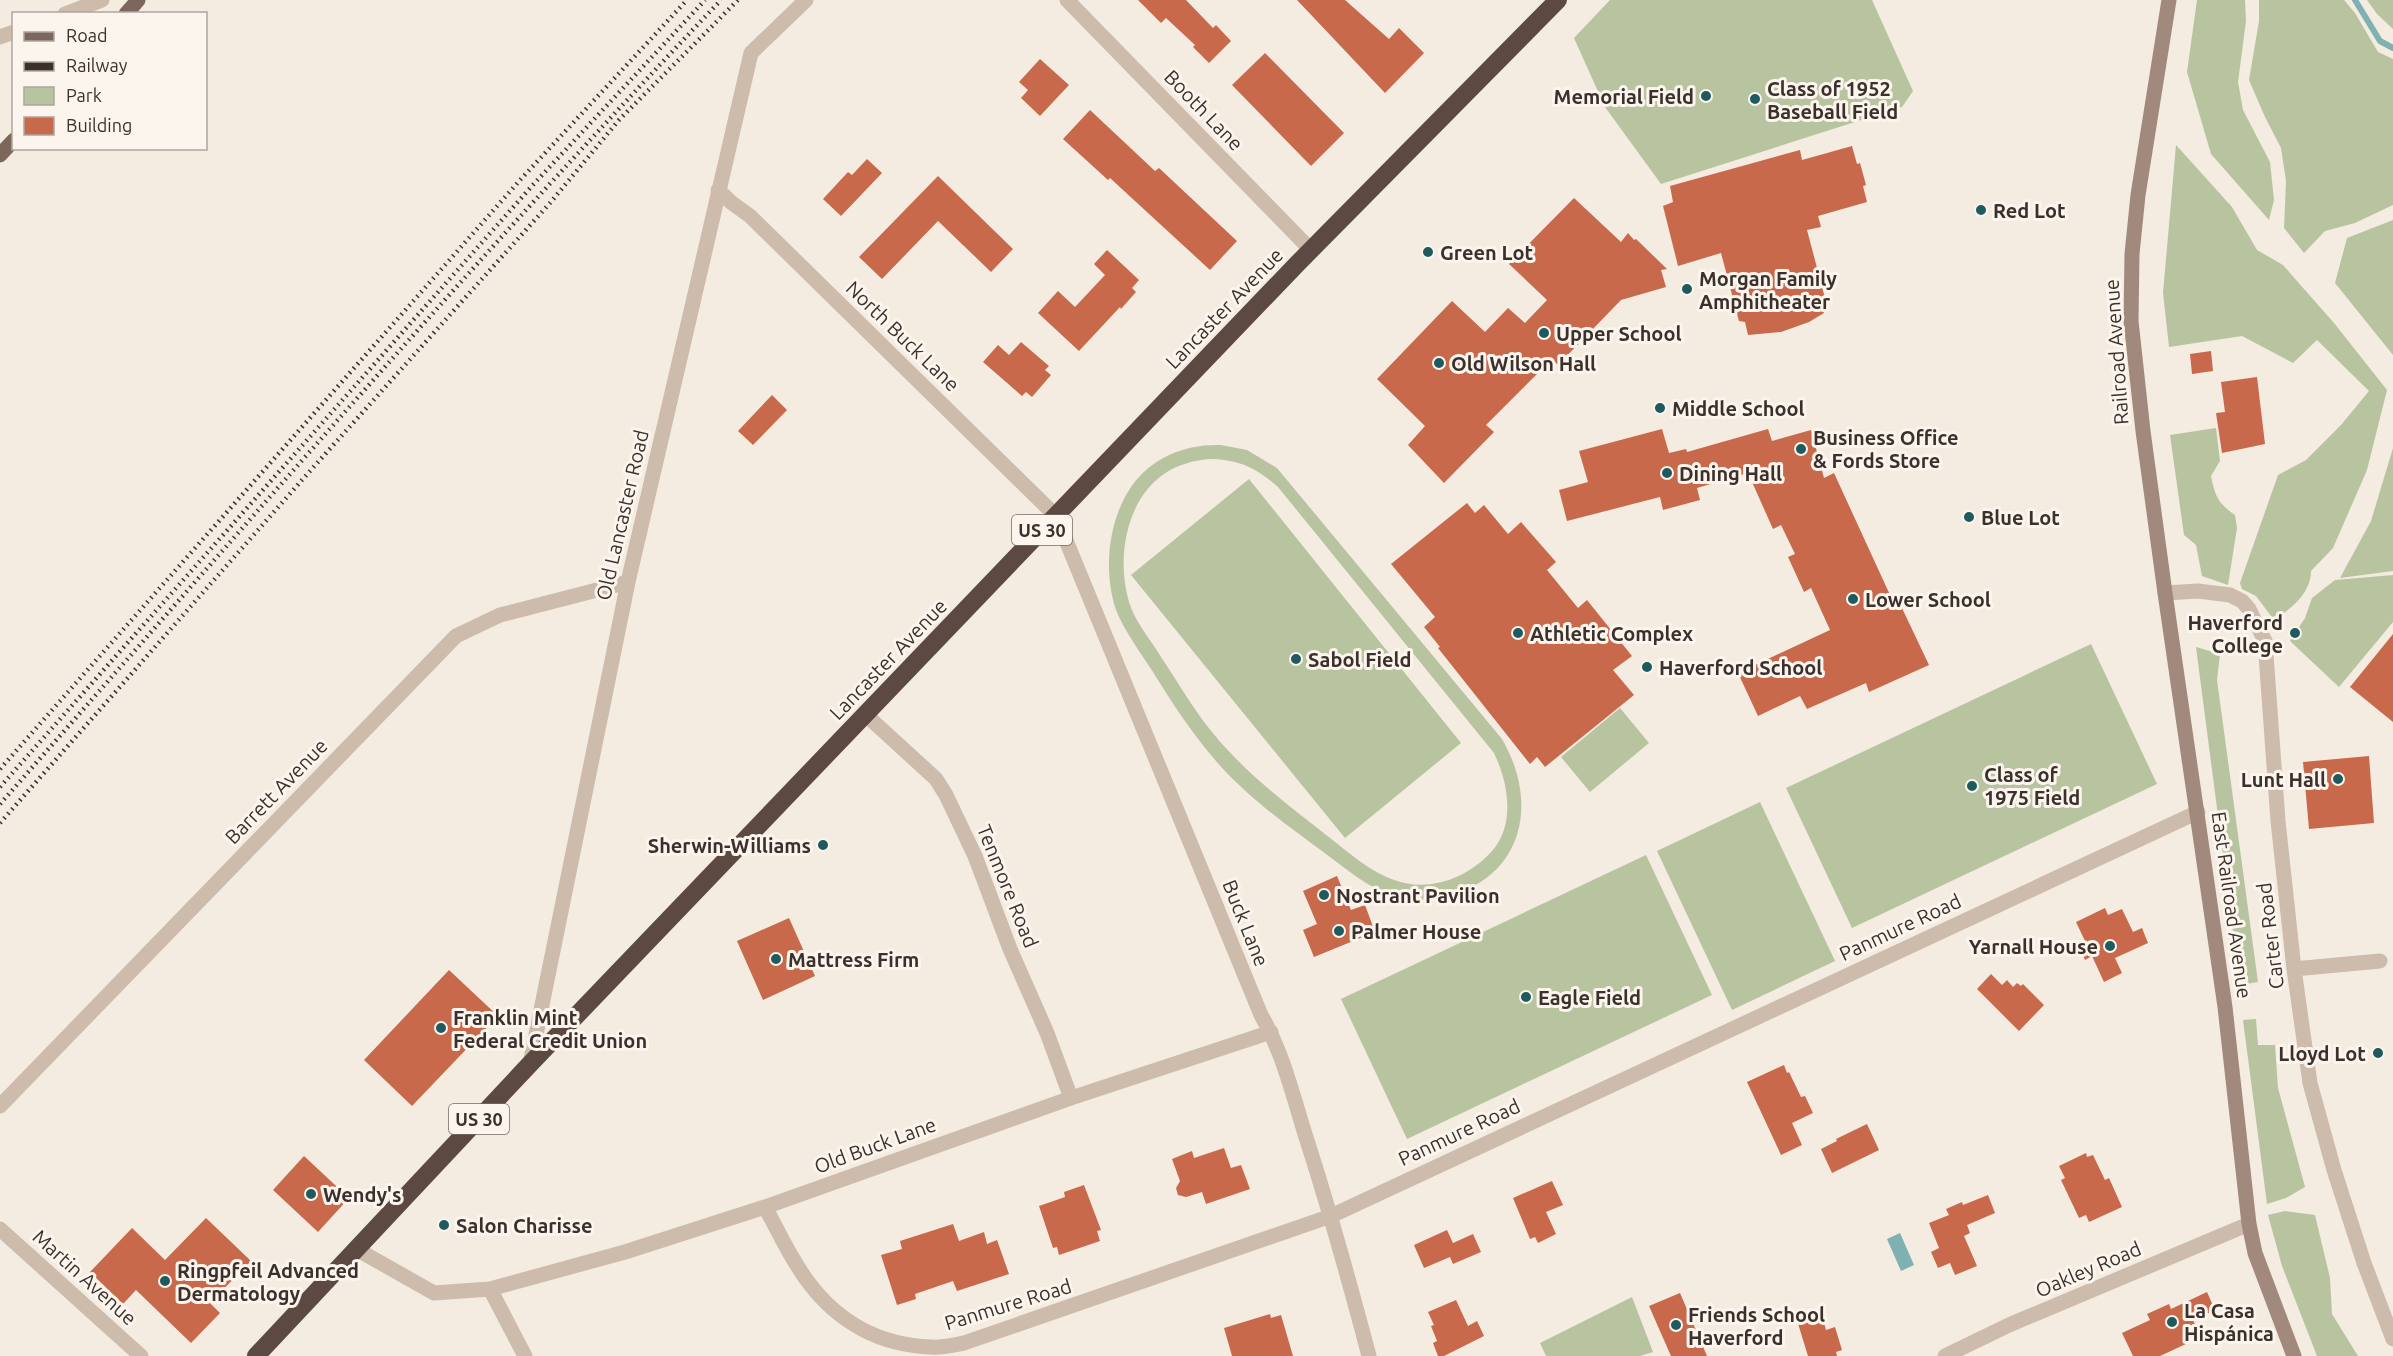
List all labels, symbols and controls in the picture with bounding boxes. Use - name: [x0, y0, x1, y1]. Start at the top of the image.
- legend: [12, 12, 207, 150]
- text: Road: [66, 25, 108, 45]
- text: Railway: [66, 55, 128, 75]
- street label: Booth Lane: [1160, 65, 1248, 155]
- place label: Class of 1952 Baseball Field: [1767, 77, 1898, 123]
- text: Park: [66, 85, 102, 105]
- place label: Memorial Field: [1554, 85, 1694, 108]
- marker: Memorial Field: [1699, 89, 1713, 103]
- marker: Class of 1952 Baseball Field: [1748, 92, 1762, 106]
- text: Building: [66, 115, 132, 135]
- place label: Red Lot: [1993, 199, 2066, 222]
- marker: Red Lot: [1974, 203, 1988, 217]
- place label: Green Lot: [1440, 241, 1533, 264]
- street label: Lancaster Avenue: [1161, 243, 1287, 373]
- marker: Green Lot: [1421, 245, 1435, 259]
- place label: Morgan Family Amphitheater: [1699, 267, 1837, 313]
- street label: North Buck Lane: [842, 276, 964, 396]
- street label: Railroad Avenue: [2099, 278, 2133, 426]
- marker: Morgan Family Amphitheater: [1680, 282, 1694, 296]
- place label: Upper School: [1556, 322, 1681, 345]
- marker: Upper School: [1537, 326, 1551, 340]
- place label: Old Wilson Hall: [1451, 352, 1596, 375]
- marker: Old Wilson Hall: [1432, 356, 1446, 370]
- place label: Middle School: [1672, 397, 1805, 420]
- marker: Middle School: [1653, 401, 1667, 415]
- place label: Business Office & Fords Store: [1813, 426, 1958, 472]
- street label: Old Lancaster Road: [591, 428, 653, 602]
- marker: Business Office & Fords Store: [1794, 442, 1808, 456]
- place label: Dining Hall: [1679, 462, 1782, 485]
- marker: Dining Hall: [1660, 466, 1674, 480]
- place label: Blue Lot: [1981, 506, 2060, 529]
- marker: Blue Lot: [1962, 510, 1976, 524]
- road number: US 30: [1012, 515, 1072, 545]
- place label: Lower School: [1865, 588, 1991, 611]
- marker: Lower School: [1846, 592, 1860, 606]
- street label: Lancaster Avenue: [825, 594, 951, 724]
- place label: Haverford College: [2187, 611, 2283, 657]
- place label: Athletic Complex: [1530, 622, 1693, 645]
- marker: Athletic Complex: [1511, 626, 1525, 640]
- marker: Haverford College: [2288, 626, 2302, 640]
- place label: Sabol Field: [1308, 648, 1412, 671]
- marker: Sabol Field: [1289, 652, 1303, 666]
- place label: Haverford School: [1659, 656, 1822, 679]
- marker: Haverford School: [1640, 660, 1654, 674]
- street label: Barrett Avenue: [220, 734, 332, 848]
- place label: Class of 1975 Field: [1984, 763, 2080, 809]
- place label: Lunt Hall: [2241, 768, 2326, 791]
- marker: Lunt Hall: [2331, 772, 2345, 786]
- marker: Class of 1975 Field: [1965, 779, 1979, 793]
- street label: East Railroad Avenue: [2207, 810, 2257, 1000]
- street label: Tenmore Road: [973, 821, 1043, 951]
- place label: Sherwin-Williams: [648, 834, 811, 857]
- marker: Sherwin-Williams: [816, 838, 830, 852]
- street label: Buck Lane: [1218, 876, 1274, 970]
- street label: Carter Road: [2252, 881, 2288, 991]
- place label: Nostrant Pavilion: [1336, 884, 1500, 907]
- marker: Nostrant Pavilion: [1317, 888, 1331, 902]
- street label: Panmure Road: [1836, 889, 1964, 965]
- place label: Palmer House: [1351, 920, 1481, 943]
- marker: Palmer House: [1332, 924, 1346, 938]
- place label: Yarnall House: [1969, 935, 2098, 958]
- marker: Yarnall House: [2103, 939, 2117, 953]
- place label: Mattress Firm: [788, 948, 919, 971]
- marker: Mattress Firm: [769, 952, 783, 966]
- place label: Eagle Field: [1538, 986, 1641, 1009]
- marker: Eagle Field: [1519, 990, 1533, 1004]
- place label: Franklin Mint Federal Credit Union: [453, 1006, 647, 1052]
- marker: Franklin Mint Federal Credit Union: [434, 1021, 448, 1035]
- place label: Lloyd Lot: [2278, 1042, 2366, 1065]
- marker: Lloyd Lot: [2371, 1046, 2385, 1060]
- street label: Panmure Road: [1395, 1094, 1523, 1170]
- road number: US 30: [449, 1104, 509, 1134]
- street label: Old Buck Lane: [811, 1112, 939, 1178]
- place label: Wendy's: [323, 1183, 401, 1206]
- marker: Wendy's: [304, 1187, 318, 1201]
- place label: Salon Charisse: [456, 1214, 592, 1237]
- marker: Salon Charisse: [437, 1218, 451, 1232]
- street label: Martin Avenue: [29, 1225, 141, 1329]
- street label: Oakley Road: [2032, 1236, 2144, 1302]
- place label: Ringpfeil Advanced Dermatology: [177, 1259, 359, 1305]
- marker: Ringpfeil Advanced Dermatology: [158, 1274, 172, 1288]
- street label: Panmure Road: [942, 1274, 1074, 1334]
- place label: La Casa Hispánica: [2184, 1299, 2274, 1345]
- place label: Friends School Haverford: [1688, 1303, 1825, 1349]
- marker: La Casa Hispánica: [2165, 1315, 2179, 1329]
- marker: Friends School Haverford: [1669, 1318, 1683, 1332]

